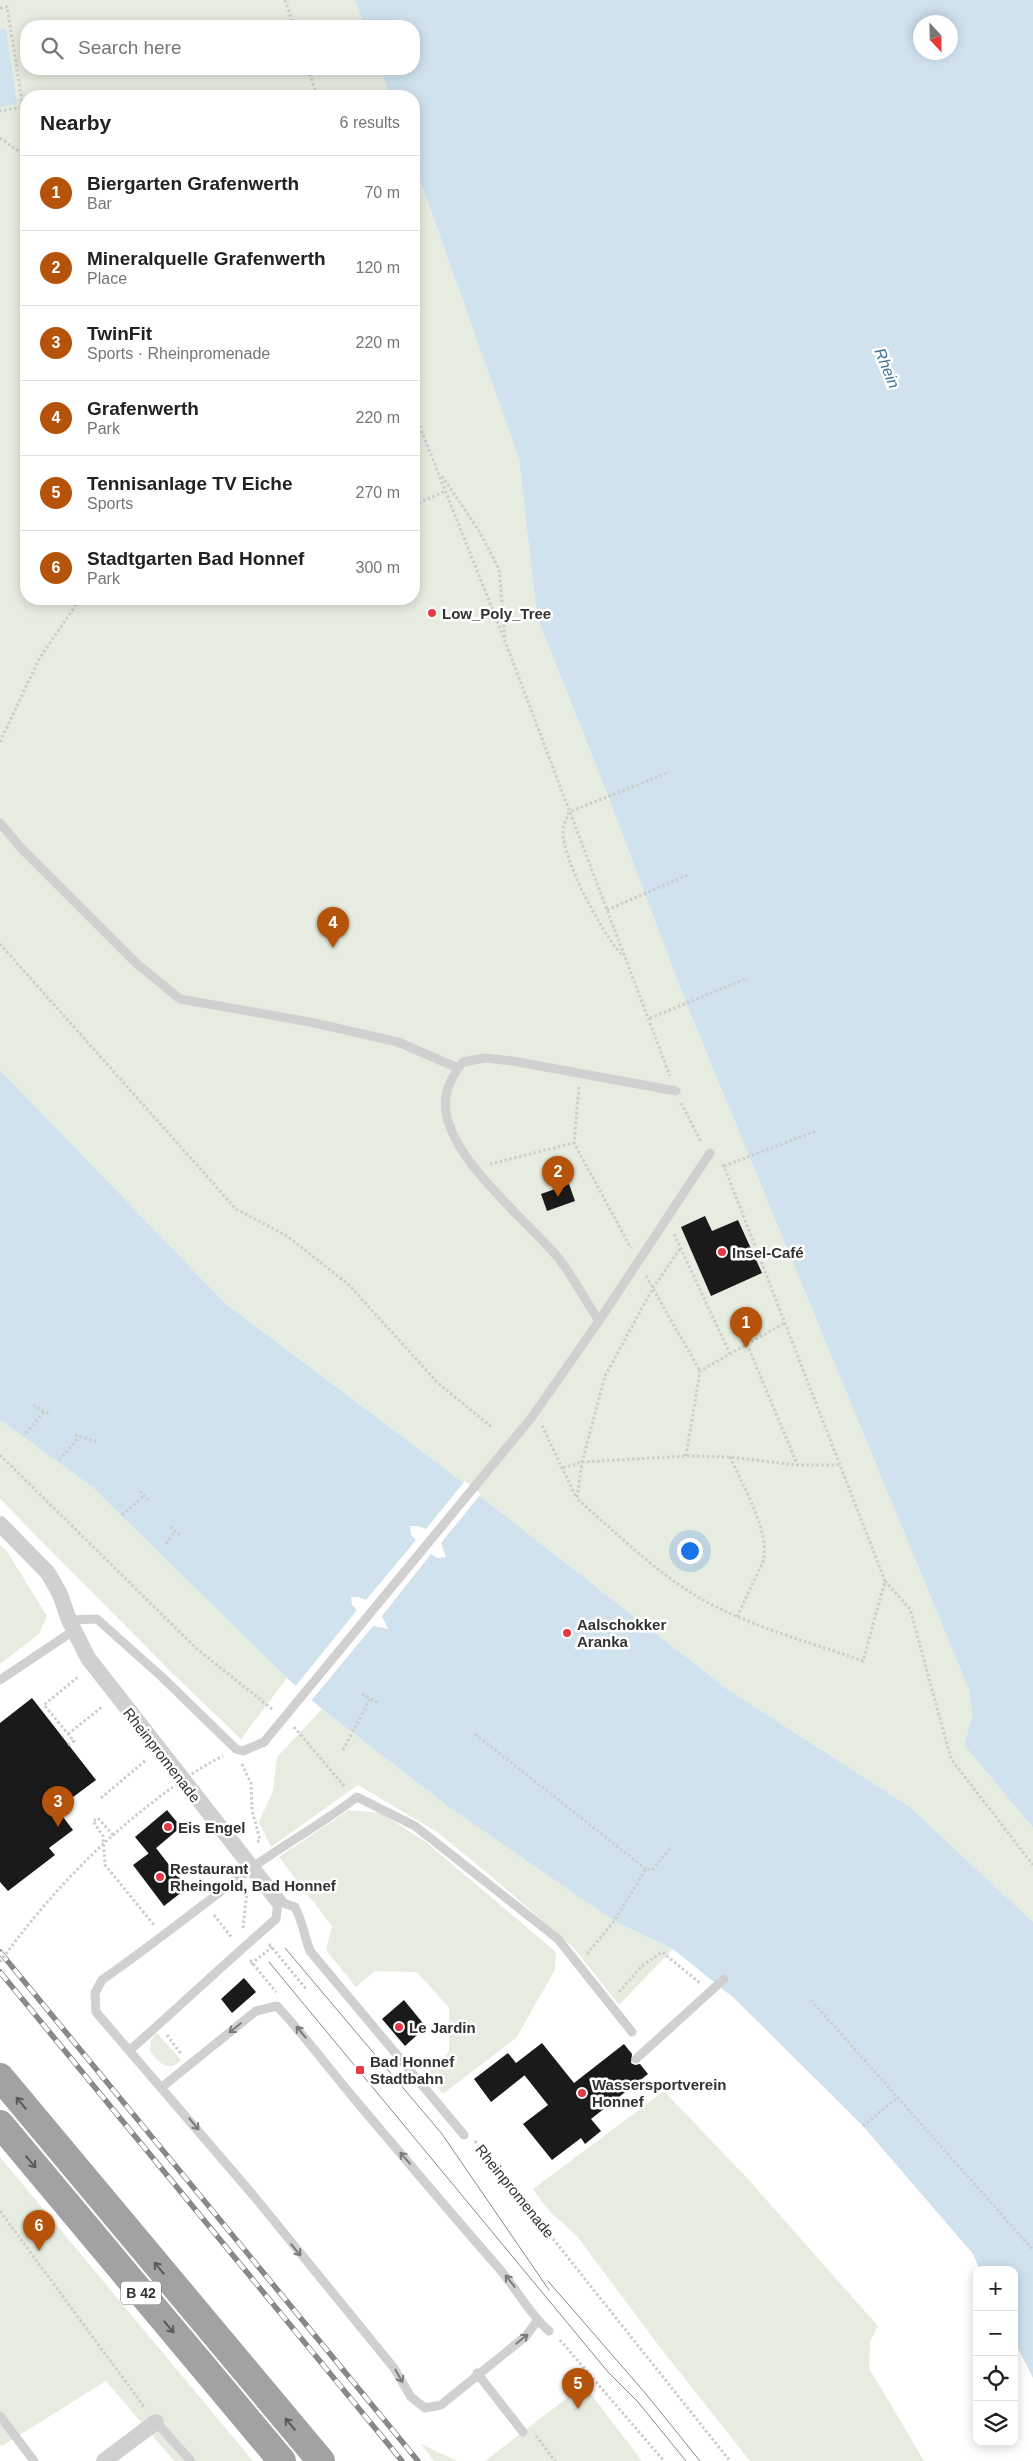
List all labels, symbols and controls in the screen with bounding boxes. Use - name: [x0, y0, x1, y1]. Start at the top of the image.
- north arrow: [913, 15, 958, 60]
- search box: [20, 20, 420, 75]
- icon: search: [38, 34, 66, 62]
- text: Search here: [78, 37, 182, 58]
- text: Nearby: [40, 111, 111, 134]
- text: 6 results: [340, 114, 400, 131]
- text: Biergarten Grafenwerth: [87, 173, 299, 194]
- text: 1: [52, 184, 60, 201]
- text: 70 m: [364, 184, 400, 201]
- text: Bar: [87, 195, 112, 212]
- text: Mineralquelle Grafenwerth: [87, 248, 326, 269]
- text: 2: [52, 259, 60, 276]
- text: 120 m: [356, 259, 400, 276]
- text: Place: [87, 270, 127, 287]
- text: TwinFit: [87, 323, 152, 344]
- text: 3: [52, 334, 60, 351]
- text: 220 m: [356, 334, 400, 351]
- text: Sports · Rheinpromenade: [87, 345, 270, 362]
- water label: Rhein: [871, 345, 903, 391]
- text: Grafenwerth: [87, 398, 199, 419]
- text: 4: [52, 409, 60, 426]
- text: 220 m: [356, 409, 400, 426]
- text: Park: [87, 420, 120, 437]
- text: Tennisanlage TV Eiche: [87, 473, 293, 494]
- text: 5: [52, 484, 60, 501]
- text: 270 m: [356, 484, 400, 501]
- text: Sports: [87, 495, 133, 512]
- text: Stadtgarten Bad Honnef: [87, 548, 304, 569]
- text: 6: [52, 559, 60, 576]
- text: 300 m: [356, 559, 400, 576]
- text: Park: [87, 570, 120, 587]
- place label: Low_Poly_Tree: [442, 605, 551, 622]
- marker: Low_Poly_Tree: [426, 607, 438, 619]
- pin: 4: [317, 907, 349, 948]
- pin: 2: [542, 1156, 574, 1197]
- place label: Insel-Café: [732, 1244, 804, 1261]
- marker: Insel-Café: [716, 1246, 728, 1258]
- pin: 1: [730, 1307, 762, 1348]
- your location: [677, 1538, 703, 1564]
- place label: Aalschokker Aranka: [577, 1616, 666, 1650]
- marker: Aalschokker Aranka: [561, 1627, 573, 1639]
- street label: Rheinpromenade: [120, 1704, 204, 1806]
- pin: 3: [42, 1786, 74, 1827]
- place label: Eis Engel: [178, 1819, 246, 1836]
- marker: Eis Engel: [162, 1821, 174, 1833]
- place label: Restaurant Rheingold, Bad Honnef: [170, 1860, 337, 1894]
- marker: Restaurant Rheingold, Bad Honnef: [154, 1871, 166, 1883]
- place label: Le Jardin: [409, 2019, 476, 2036]
- marker: Le Jardin: [393, 2021, 405, 2033]
- one-way arrow: [229, 2022, 242, 2033]
- one-way arrow: [296, 2026, 307, 2039]
- place label: Bad Honnef Stadtbahn: [370, 2053, 455, 2087]
- marker: Bad Honnef Stadtbahn: [354, 2064, 366, 2076]
- place label: Wassersportverein Honnef: [592, 2076, 727, 2110]
- marker: Wassersportverein Honnef: [576, 2087, 588, 2099]
- one-way arrow: [16, 2097, 27, 2110]
- one-way arrow: [188, 2118, 199, 2131]
- street label: Rheinpromenade: [472, 2141, 558, 2241]
- one-way arrow: [399, 2151, 410, 2164]
- one-way arrow: [26, 2155, 37, 2168]
- pin: 6: [23, 2210, 55, 2251]
- one-way arrow: [291, 2243, 302, 2256]
- one-way arrow: [154, 2262, 165, 2275]
- map controls: [973, 2266, 1018, 2446]
- button: +: [973, 2266, 1018, 2311]
- one-way arrow: [505, 2274, 515, 2288]
- road number: B 42: [121, 2282, 161, 2304]
- button: −: [973, 2311, 1018, 2356]
- one-way arrow: [164, 2320, 175, 2333]
- one-way arrow: [515, 2333, 528, 2344]
- button: locate: [973, 2356, 1018, 2401]
- one-way arrow: [394, 2368, 404, 2383]
- pin: 5: [562, 2368, 594, 2409]
- button: layers: [973, 2401, 1018, 2446]
- one-way arrow: [284, 2417, 295, 2430]

